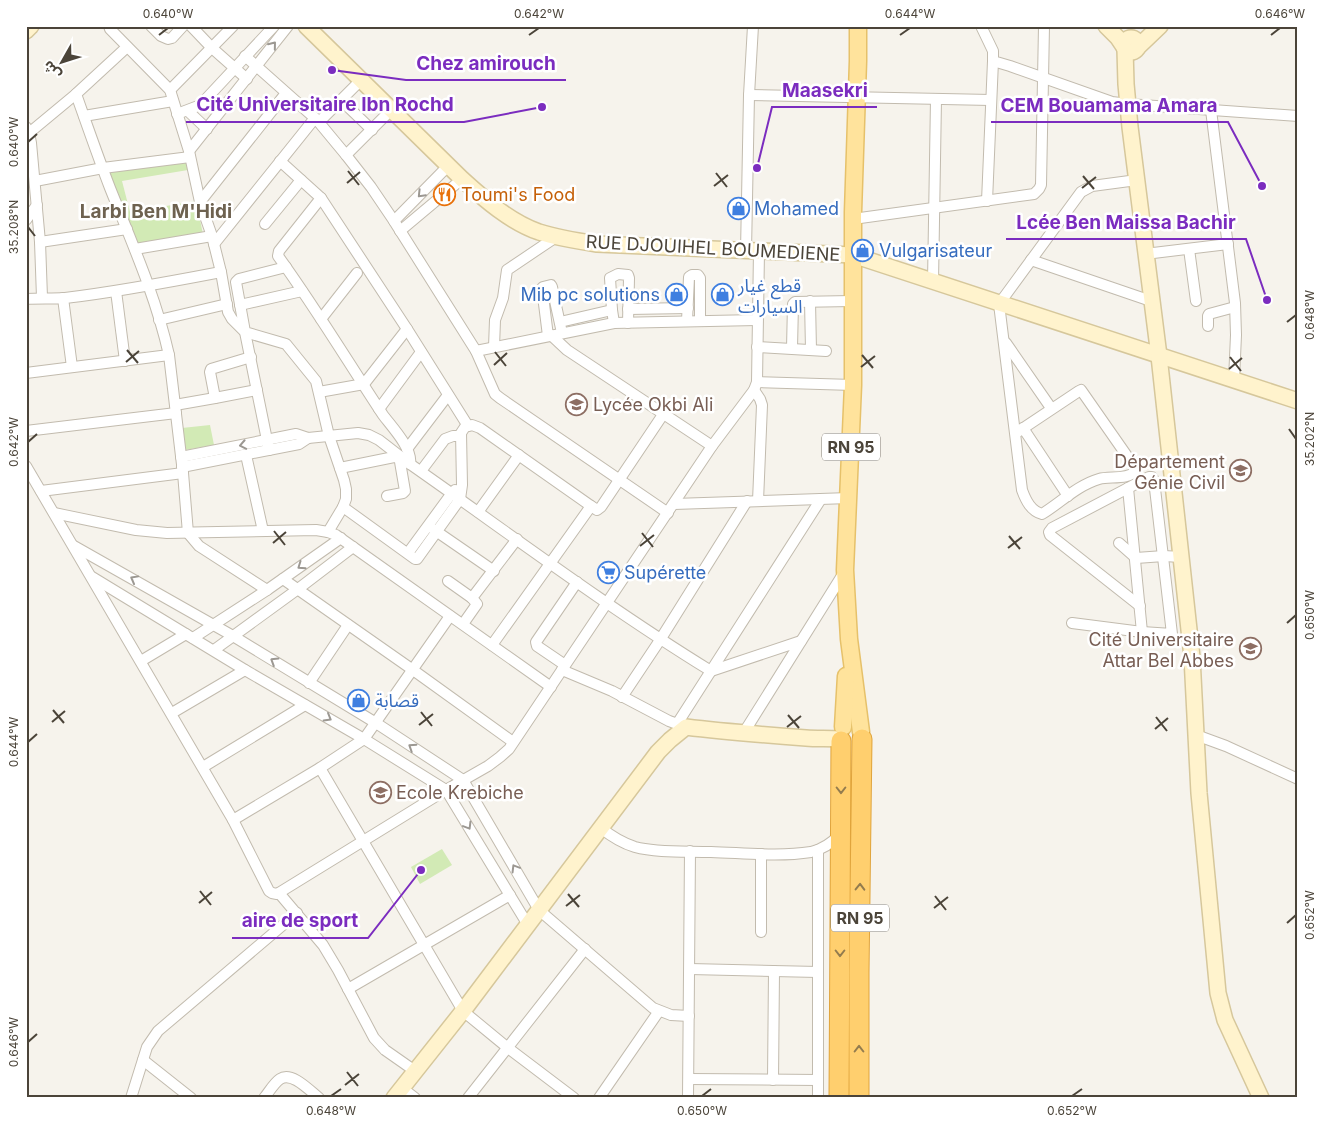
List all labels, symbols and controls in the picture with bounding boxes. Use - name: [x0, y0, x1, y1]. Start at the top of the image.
- text: 0.640°W: [143, 6, 193, 21]
- text: 0.642°W: [514, 6, 564, 21]
- text: 0.644°W: [885, 6, 935, 21]
- text: 0.646°W: [1255, 6, 1305, 21]
- north arrow: [38, 38, 88, 88]
- one-way arrow: [268, 41, 277, 50]
- callout: Chez amirouch: [406, 46, 566, 80]
- text: Chez amirouch: [416, 52, 556, 75]
- text: ش: [39, 58, 64, 83]
- callout: Maasekri: [772, 73, 877, 107]
- text: Maasekri: [782, 79, 868, 102]
- callout: Cité Universitaire Ibn Rochd: [186, 88, 464, 122]
- callout: CEM Bouamama Amara: [991, 88, 1228, 122]
- text: Cité Universitaire Ibn Rochd: [196, 93, 454, 116]
- text: CEM Bouamama Amara: [1000, 94, 1218, 117]
- text: 0.640°W: [6, 117, 21, 167]
- restaurant icon: Toumi's Food: [433, 182, 457, 206]
- place label: Toumi's Food: [461, 184, 575, 205]
- one-way arrow: [418, 188, 427, 197]
- shop icon: Mohamed: [726, 196, 750, 220]
- place label: Mohamed: [754, 198, 839, 219]
- text: 35.208°N: [6, 200, 21, 254]
- district label: Larbi Ben M'Hidi: [80, 200, 232, 223]
- callout: Lcée Ben Maissa Bachir: [1006, 205, 1246, 239]
- text: Lcée Ben Maissa Bachir: [1016, 211, 1236, 234]
- street label: RUE DJOUIHEL BOUMEDIENE: [585, 231, 841, 265]
- shop icon: Vulgarisateur: [851, 238, 875, 262]
- place label: Vulgarisateur: [879, 240, 992, 261]
- place label: قطع غيار السيارات: [737, 275, 803, 318]
- shop icon: Mib pc solutions: [664, 282, 688, 306]
- shop icon: قطع غيار السيارات: [710, 283, 734, 307]
- place label: Mib pc solutions: [520, 284, 660, 305]
- text: 0.648°W: [1302, 290, 1317, 340]
- school or university icon: Lycée Okbi Ali: [565, 392, 589, 416]
- place label: Lycée Okbi Ali: [593, 394, 713, 415]
- text: 35.202°N: [1302, 412, 1317, 466]
- text: 0.642°W: [6, 417, 21, 467]
- road number: RN 95: [822, 434, 880, 461]
- one-way arrow: [239, 439, 248, 450]
- place label: Département Génie Civil: [1114, 451, 1225, 493]
- school or university icon: Département Génie Civil: [1229, 459, 1253, 483]
- one-way arrow: [297, 560, 307, 569]
- supermarket icon: Supérette: [596, 560, 620, 584]
- place label: Supérette: [624, 562, 706, 583]
- one-way arrow: [130, 576, 139, 586]
- text: 0.650°W: [1302, 590, 1317, 640]
- place label: Cité Universitaire Attar Bel Abbes: [1089, 629, 1234, 671]
- school or university icon: Cité Universitaire Attar Bel Abbes: [1238, 637, 1262, 661]
- one-way arrow: [271, 658, 280, 668]
- shop icon: قصابة: [347, 688, 371, 712]
- place label: قصابة: [375, 690, 419, 711]
- one-way arrow: [323, 712, 332, 722]
- text: 0.644°W: [6, 717, 21, 767]
- one-way arrow: [408, 744, 418, 753]
- school or university icon: Ecole Krebiche: [368, 780, 392, 804]
- place label: Ecole Krebiche: [396, 782, 524, 803]
- one-way arrow: [836, 786, 846, 794]
- one-way arrow: [462, 820, 472, 829]
- one-way arrow: [511, 864, 521, 873]
- one-way arrow: [855, 882, 865, 890]
- text: 0.652°W: [1302, 890, 1317, 940]
- callout: aire de sport: [232, 904, 368, 938]
- road number: RN 95: [831, 904, 889, 931]
- text: aire de sport: [242, 909, 358, 932]
- one-way arrow: [835, 949, 845, 957]
- text: 0.646°W: [6, 1017, 21, 1067]
- one-way arrow: [854, 1045, 864, 1052]
- text: 0.648°W: [306, 1103, 356, 1118]
- text: 0.650°W: [677, 1103, 727, 1118]
- text: 0.652°W: [1047, 1103, 1097, 1118]

